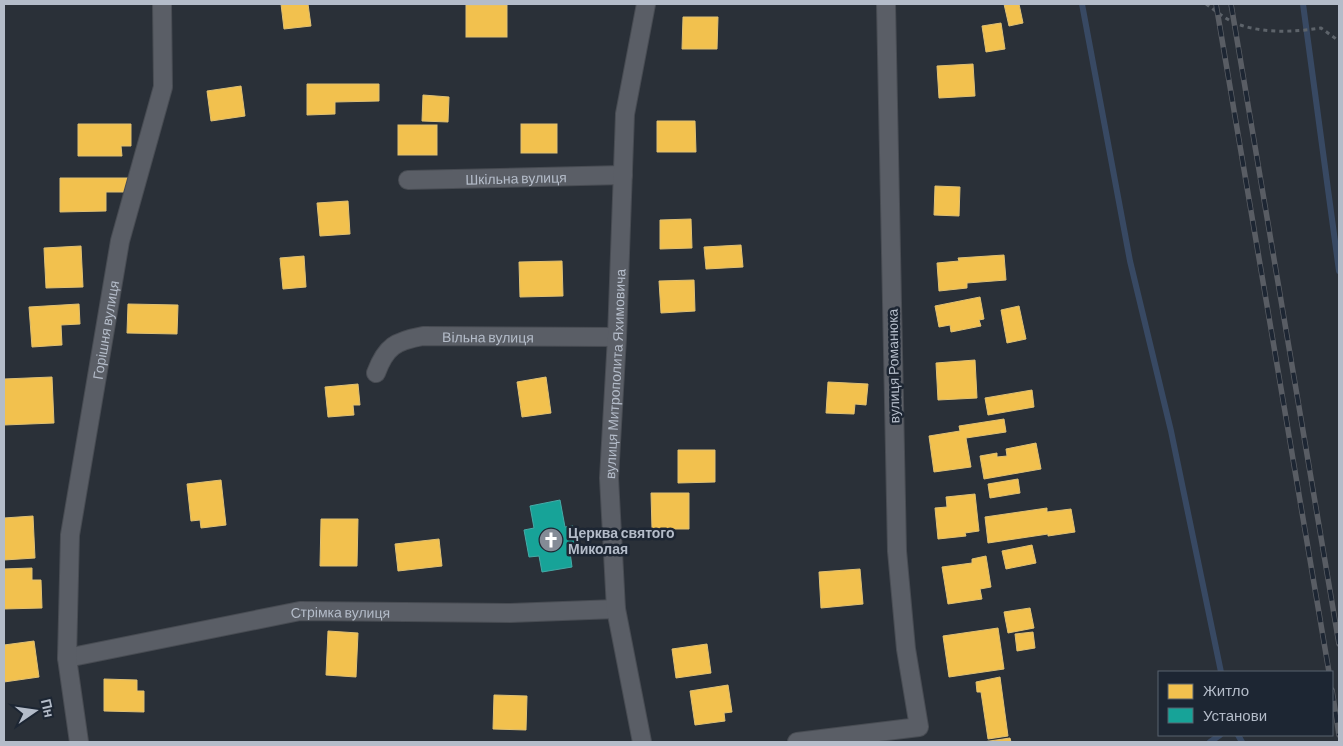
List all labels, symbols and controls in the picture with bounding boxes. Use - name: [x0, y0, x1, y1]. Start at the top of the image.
- street label: Шкільна вулиця: [465, 168, 567, 187]
- street label: вулиця Митрополита Яхимовича: [600, 268, 628, 479]
- street label: Горішня вулиця: [88, 279, 122, 381]
- street label: вулиця Романюка: [883, 308, 902, 423]
- street label: Вільна вулиця: [442, 328, 534, 345]
- place label: Церква святого Миколая: [568, 524, 675, 557]
- church icon: Церква святого Миколая: [538, 527, 564, 553]
- street label: Стрімка вулиця: [289, 603, 390, 621]
- legend: [1158, 671, 1333, 736]
- text: Житло: [1203, 681, 1249, 699]
- north arrow: [10, 686, 60, 736]
- text: Пн: [38, 697, 59, 719]
- text: Установи: [1203, 706, 1267, 724]

